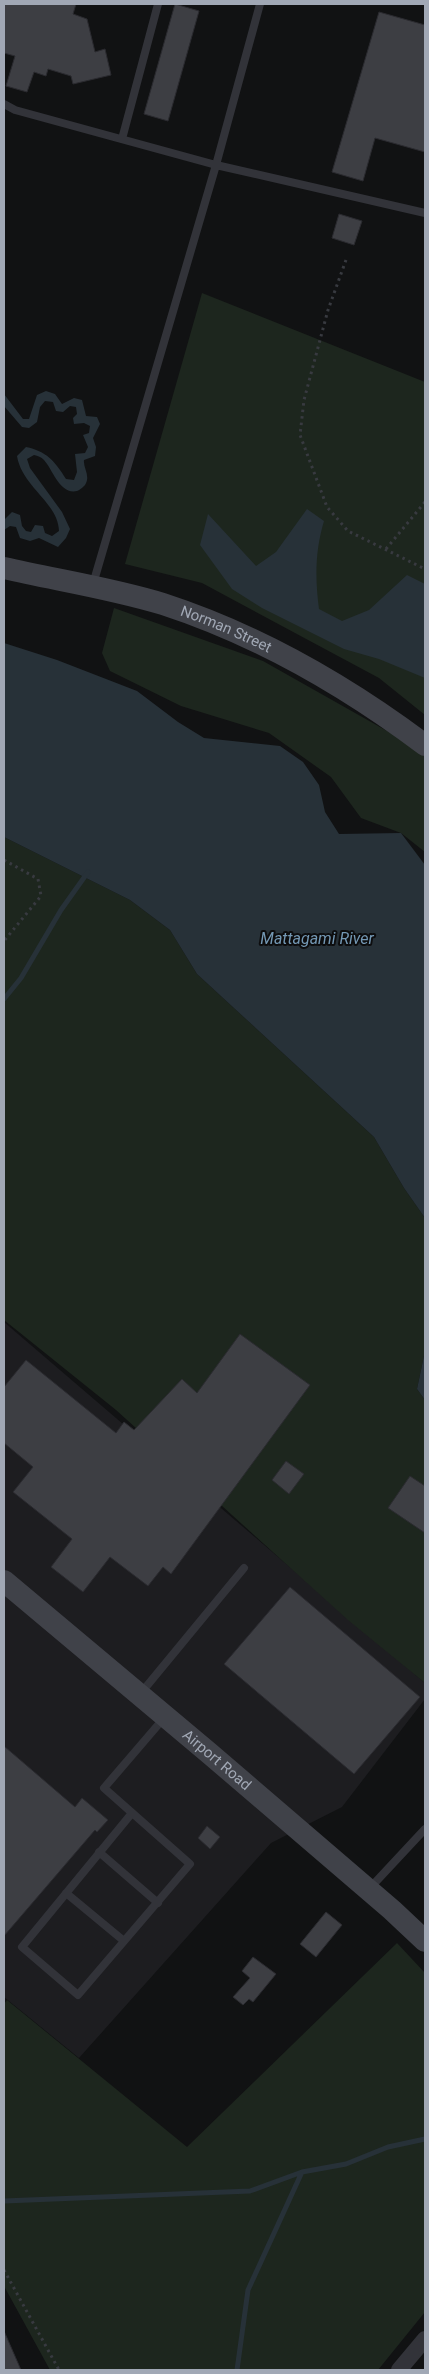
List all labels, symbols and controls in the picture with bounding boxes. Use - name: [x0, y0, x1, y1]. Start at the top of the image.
- street label: Norman Street: [178, 602, 275, 657]
- water label: Mattagami River: [260, 929, 374, 948]
- street label: Airport Road: [179, 1726, 255, 1794]

